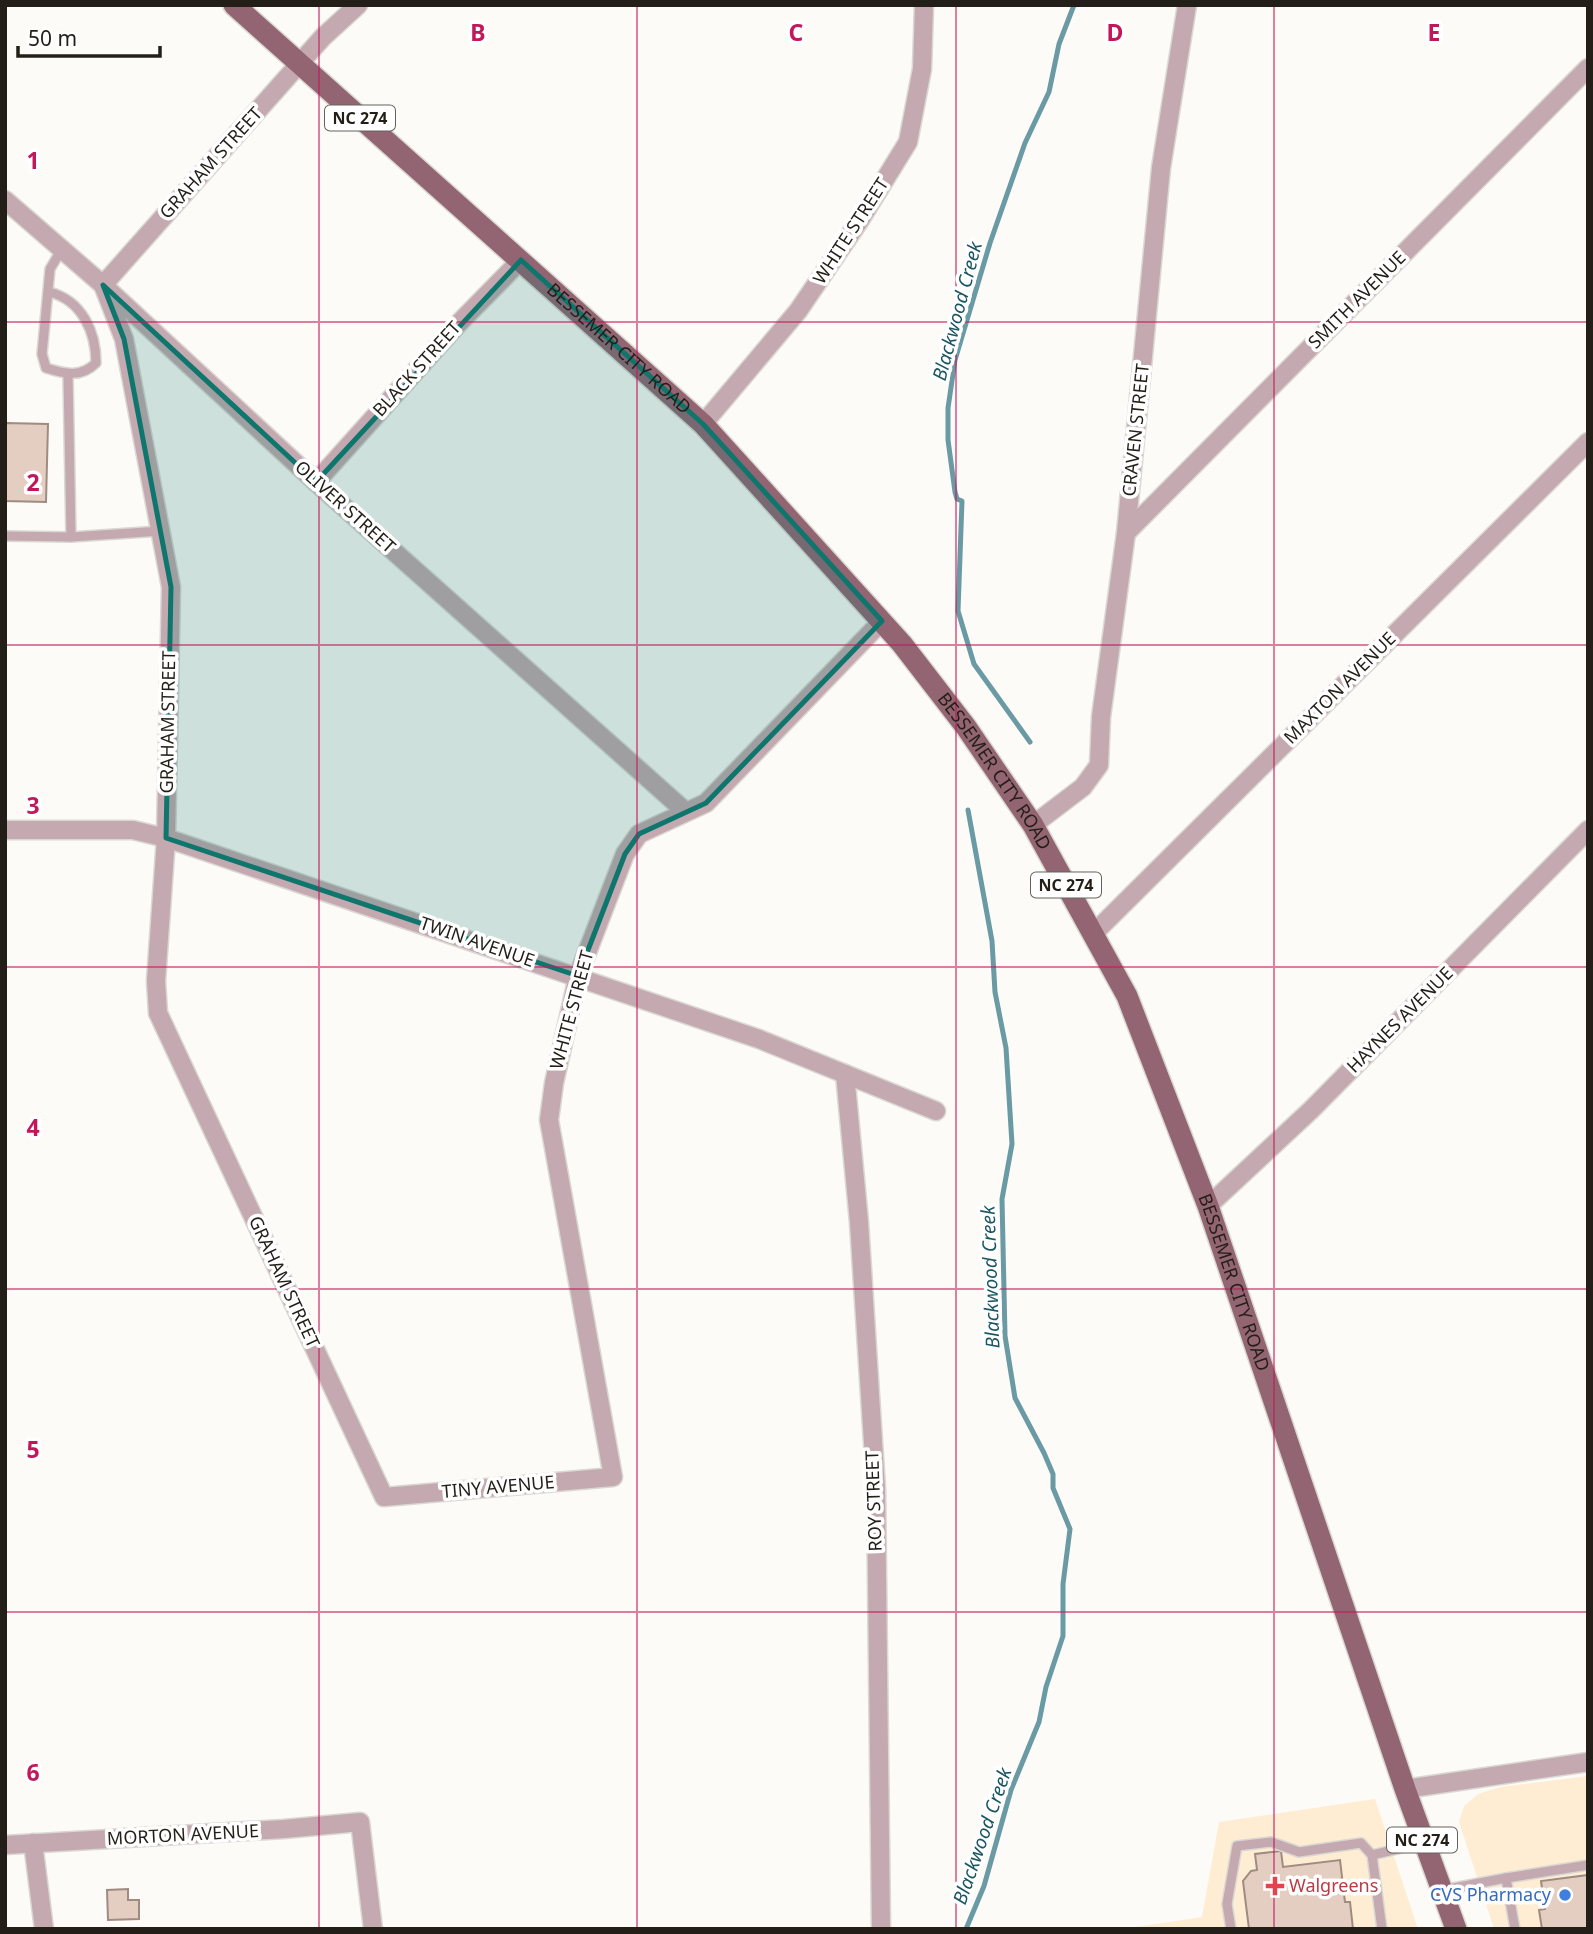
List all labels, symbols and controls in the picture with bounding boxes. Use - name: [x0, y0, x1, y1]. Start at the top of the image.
- scale bar: [18, 14, 159, 58]
- text: B: [470, 16, 486, 48]
- text: C: [789, 16, 804, 48]
- text: D: [1107, 16, 1123, 48]
- text: E: [1428, 16, 1440, 48]
- text: 50 m: [28, 24, 77, 52]
- street label: GRAHAM STREET: [154, 101, 267, 223]
- road number: NC 274: [325, 106, 395, 130]
- text: 1: [26, 144, 40, 176]
- street label: WHITE STREET: [807, 173, 893, 288]
- water label: Blackwood Creek: [926, 238, 988, 383]
- street label: SMITH AVENUE: [1302, 245, 1410, 353]
- street label: BESSEMER CITY ROAD: [542, 277, 697, 419]
- street label: BLACK STREET: [367, 315, 466, 421]
- street label: CRAVEN STREET: [1116, 362, 1154, 498]
- street label: OLIVER STREET: [290, 455, 401, 558]
- text: 2: [26, 466, 40, 498]
- street label: MAXTON AVENUE: [1278, 626, 1400, 748]
- street label: GRAHAM STREET: [154, 650, 180, 794]
- street label: BESSEMER CITY ROAD: [933, 687, 1057, 854]
- text: 3: [26, 789, 40, 821]
- road number: NC 274: [1031, 872, 1101, 898]
- street label: TWIN AVENUE: [417, 910, 538, 972]
- street label: WHITE STREET: [544, 948, 598, 1072]
- street label: HAYNES AVENUE: [1341, 961, 1458, 1078]
- text: 4: [26, 1111, 40, 1143]
- street label: BESSEMER CITY ROAD: [1193, 1190, 1276, 1374]
- water label: Blackwood Creek: [974, 1205, 1005, 1349]
- street label: GRAHAM STREET: [244, 1212, 326, 1351]
- text: 5: [26, 1433, 40, 1465]
- street label: ROY STREET: [859, 1450, 887, 1552]
- street label: TINY AVENUE: [441, 1469, 555, 1503]
- text: 6: [26, 1756, 40, 1788]
- water label: Blackwood Creek: [946, 1764, 1018, 1908]
- street label: MORTON AVENUE: [106, 1818, 260, 1850]
- road number: NC 274: [1387, 1828, 1457, 1852]
- place label: Walgreens: [1289, 1873, 1378, 1897]
- marker: Walgreens: [1267, 1878, 1283, 1894]
- place label: CVS Pharmacy: [1430, 1882, 1552, 1906]
- marker: CVS Pharmacy: [1557, 1887, 1573, 1903]

